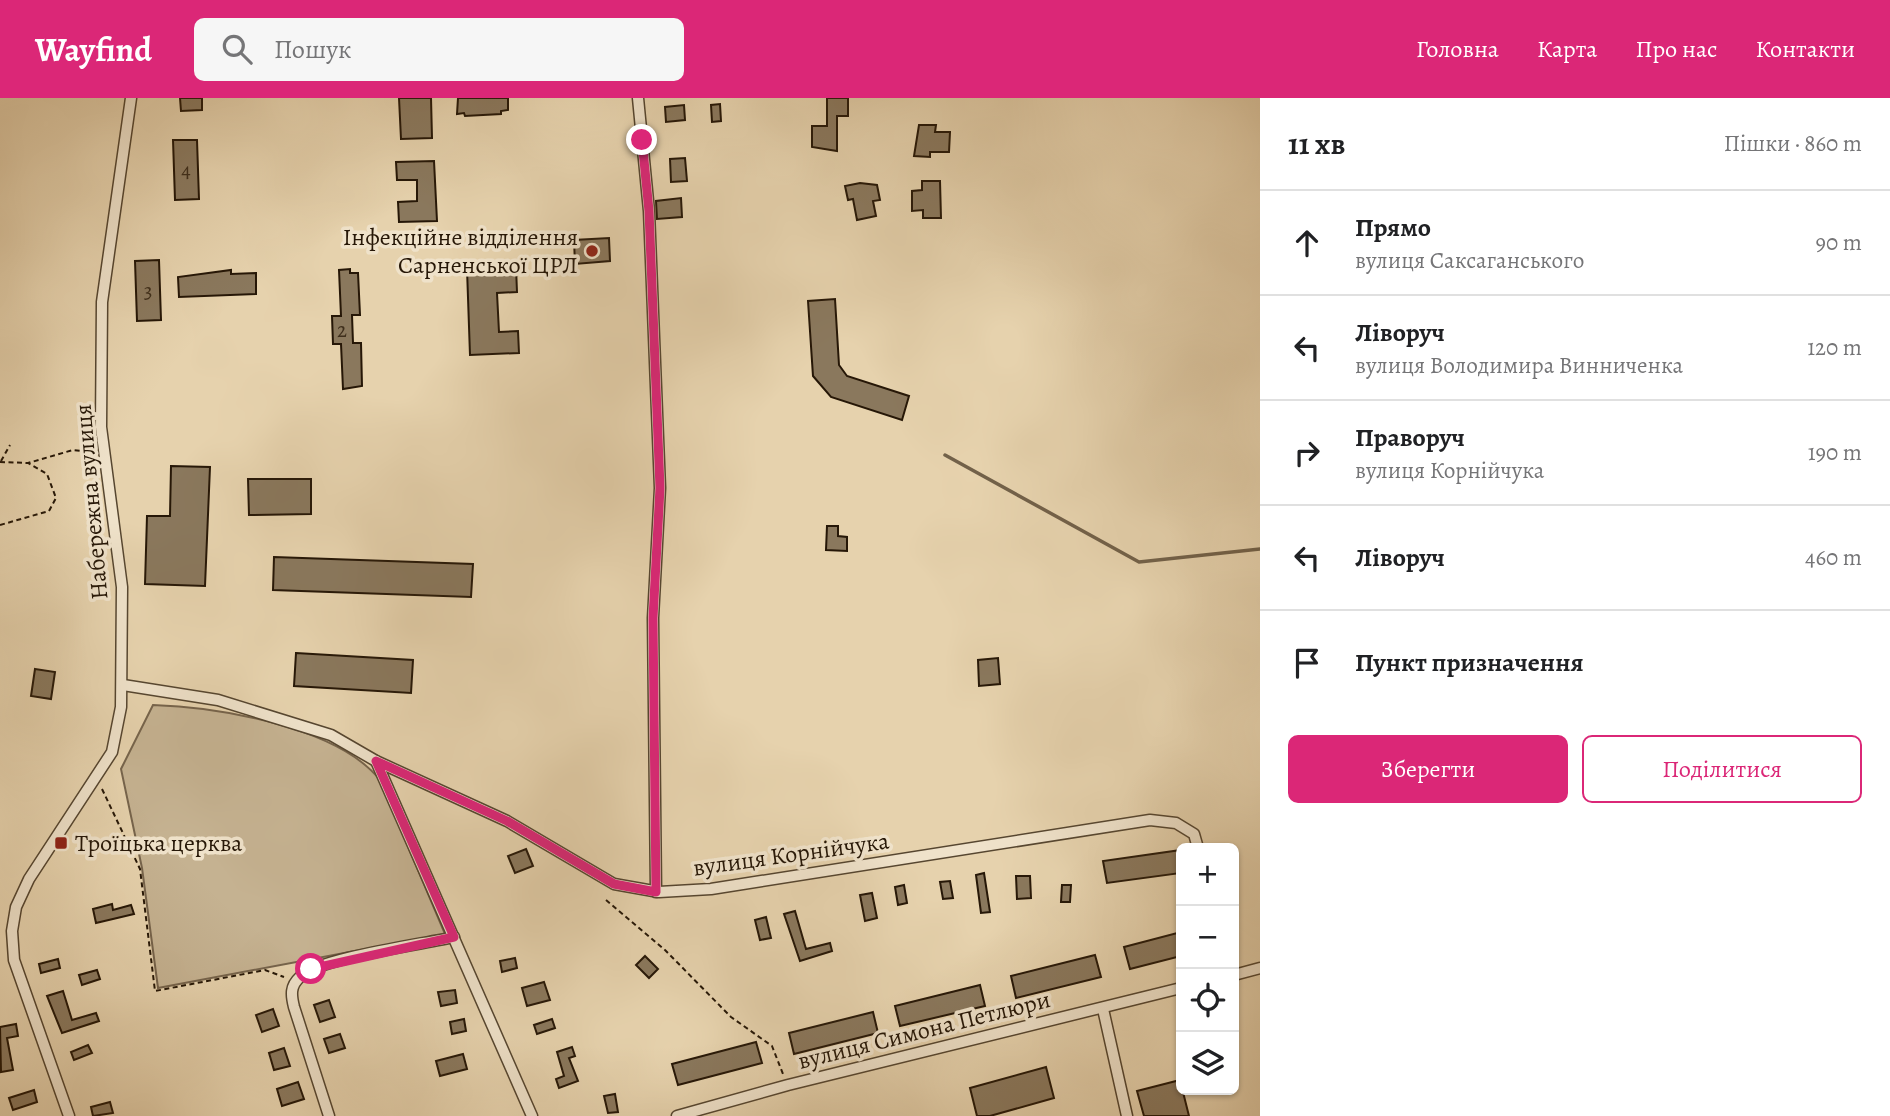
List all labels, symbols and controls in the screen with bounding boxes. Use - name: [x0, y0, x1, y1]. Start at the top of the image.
- search box: [194, 18, 684, 81]
- text: Wayfind: [35, 27, 152, 72]
- icon: search: [218, 30, 256, 68]
- text: Пошук: [274, 32, 352, 67]
- text: Головна: [1416, 33, 1499, 65]
- text: Карта: [1537, 33, 1597, 65]
- text: Про нас: [1635, 33, 1717, 65]
- text: Контакти: [1755, 33, 1855, 65]
- route end: [626, 124, 657, 155]
- text: 11 хв: [1288, 124, 1345, 164]
- text: Пішки · 860 m: [1724, 128, 1862, 159]
- house number: 4: [181, 156, 191, 184]
- text: Прямо: [1355, 210, 1431, 245]
- place label: Інфекційне відділення Сарненської ЦРЛ: [343, 221, 578, 281]
- icon: ahead: [1288, 224, 1326, 262]
- text: 90 m: [1816, 227, 1862, 258]
- marker: Інфекційне відділення Сарненської ЦРЛ: [584, 243, 600, 259]
- text: вулиця Саксаганського: [1355, 245, 1584, 276]
- house number: 3: [144, 277, 152, 305]
- text: Ліворуч: [1355, 315, 1445, 350]
- house number: 2: [337, 316, 347, 344]
- icon: left: [1288, 329, 1326, 367]
- text: 120 m: [1807, 332, 1862, 363]
- text: вулиця Володимира Винниченка: [1355, 350, 1683, 381]
- street label: Набережна вулиця: [67, 403, 115, 601]
- text: Праворуч: [1355, 420, 1465, 455]
- icon: right: [1288, 434, 1326, 472]
- text: 190 m: [1808, 437, 1862, 468]
- text: вулиця Корнійчука: [1355, 455, 1544, 486]
- icon: left: [1288, 539, 1326, 577]
- text: Ліворуч: [1355, 540, 1445, 575]
- text: 460 m: [1805, 542, 1862, 573]
- icon: arrive: [1288, 644, 1326, 682]
- text: Пункт призначення: [1355, 645, 1584, 680]
- button: Зберегти: [1288, 735, 1568, 803]
- button: Поділитися: [1582, 735, 1862, 803]
- street label: вулиця Корнійчука: [691, 824, 891, 884]
- place label: Троїцька церква: [75, 827, 242, 859]
- marker: Троїцька церква: [53, 835, 69, 851]
- map controls: [1176, 843, 1239, 1095]
- button: +: [1176, 843, 1239, 906]
- button: −: [1176, 906, 1239, 969]
- route start: [295, 953, 326, 984]
- button: locate: [1176, 969, 1239, 1032]
- street label: вулиця Симона Петлюри: [795, 983, 1053, 1077]
- button: layers: [1176, 1032, 1239, 1095]

